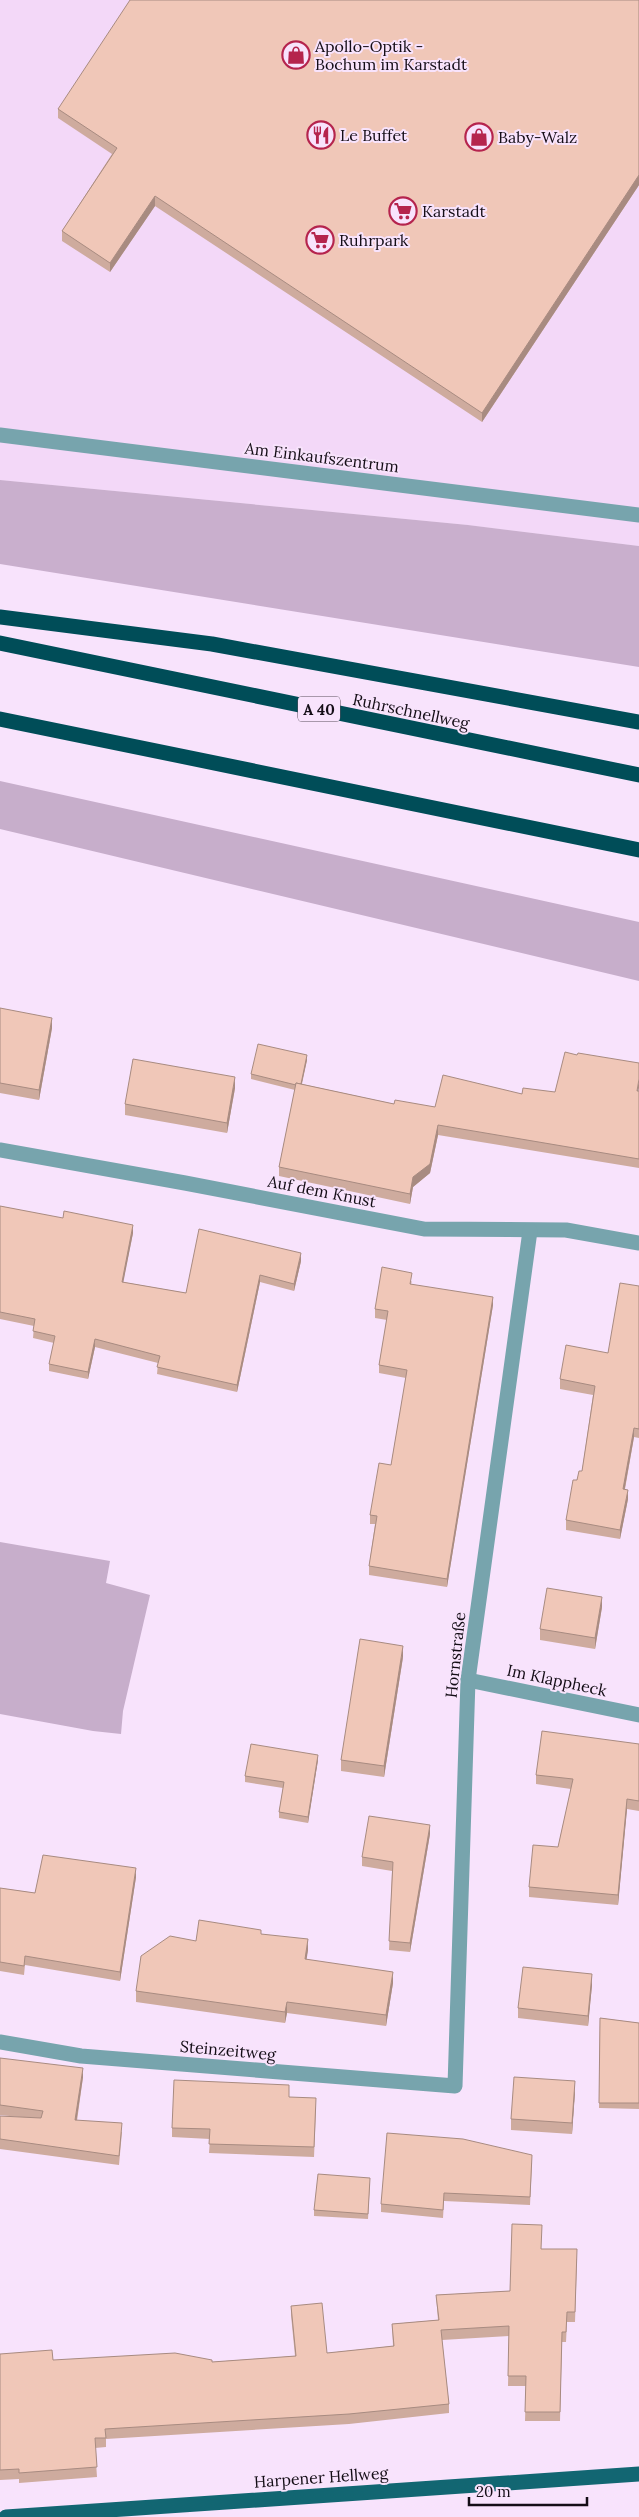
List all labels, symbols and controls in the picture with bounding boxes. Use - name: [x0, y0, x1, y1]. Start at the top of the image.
- place label: Apollo-Optik - Bochum im Karstadt: [314, 36, 468, 74]
- shop icon: Apollo-Optik - Bochum im Karstadt: [281, 40, 311, 70]
- restaurant icon: Le Buffet: [306, 120, 336, 150]
- shop icon: Baby-Walz: [464, 122, 494, 152]
- place label: Le Buffet: [340, 125, 408, 145]
- place label: Baby-Walz: [498, 127, 577, 147]
- supermarket icon: Karstadt: [388, 196, 418, 226]
- place label: Karstadt: [422, 201, 486, 221]
- supermarket icon: Ruhrpark: [305, 225, 335, 255]
- place label: Ruhrpark: [339, 230, 409, 250]
- street label: Am Einkaufszentrum: [243, 438, 400, 476]
- street label: Ruhrschnellweg: [351, 689, 472, 733]
- road number: A 40: [298, 696, 340, 722]
- street label: Auf dem Knust: [265, 1171, 379, 1211]
- street label: Hornstraße: [441, 1611, 469, 1699]
- street label: Im Klappheck: [505, 1660, 609, 1700]
- street label: Steinzeitweg: [179, 2036, 278, 2064]
- street label: Harpener Hellweg: [253, 2462, 390, 2492]
- scale bar: [469, 2474, 586, 2506]
- text: 20 m: [476, 2482, 511, 2501]

